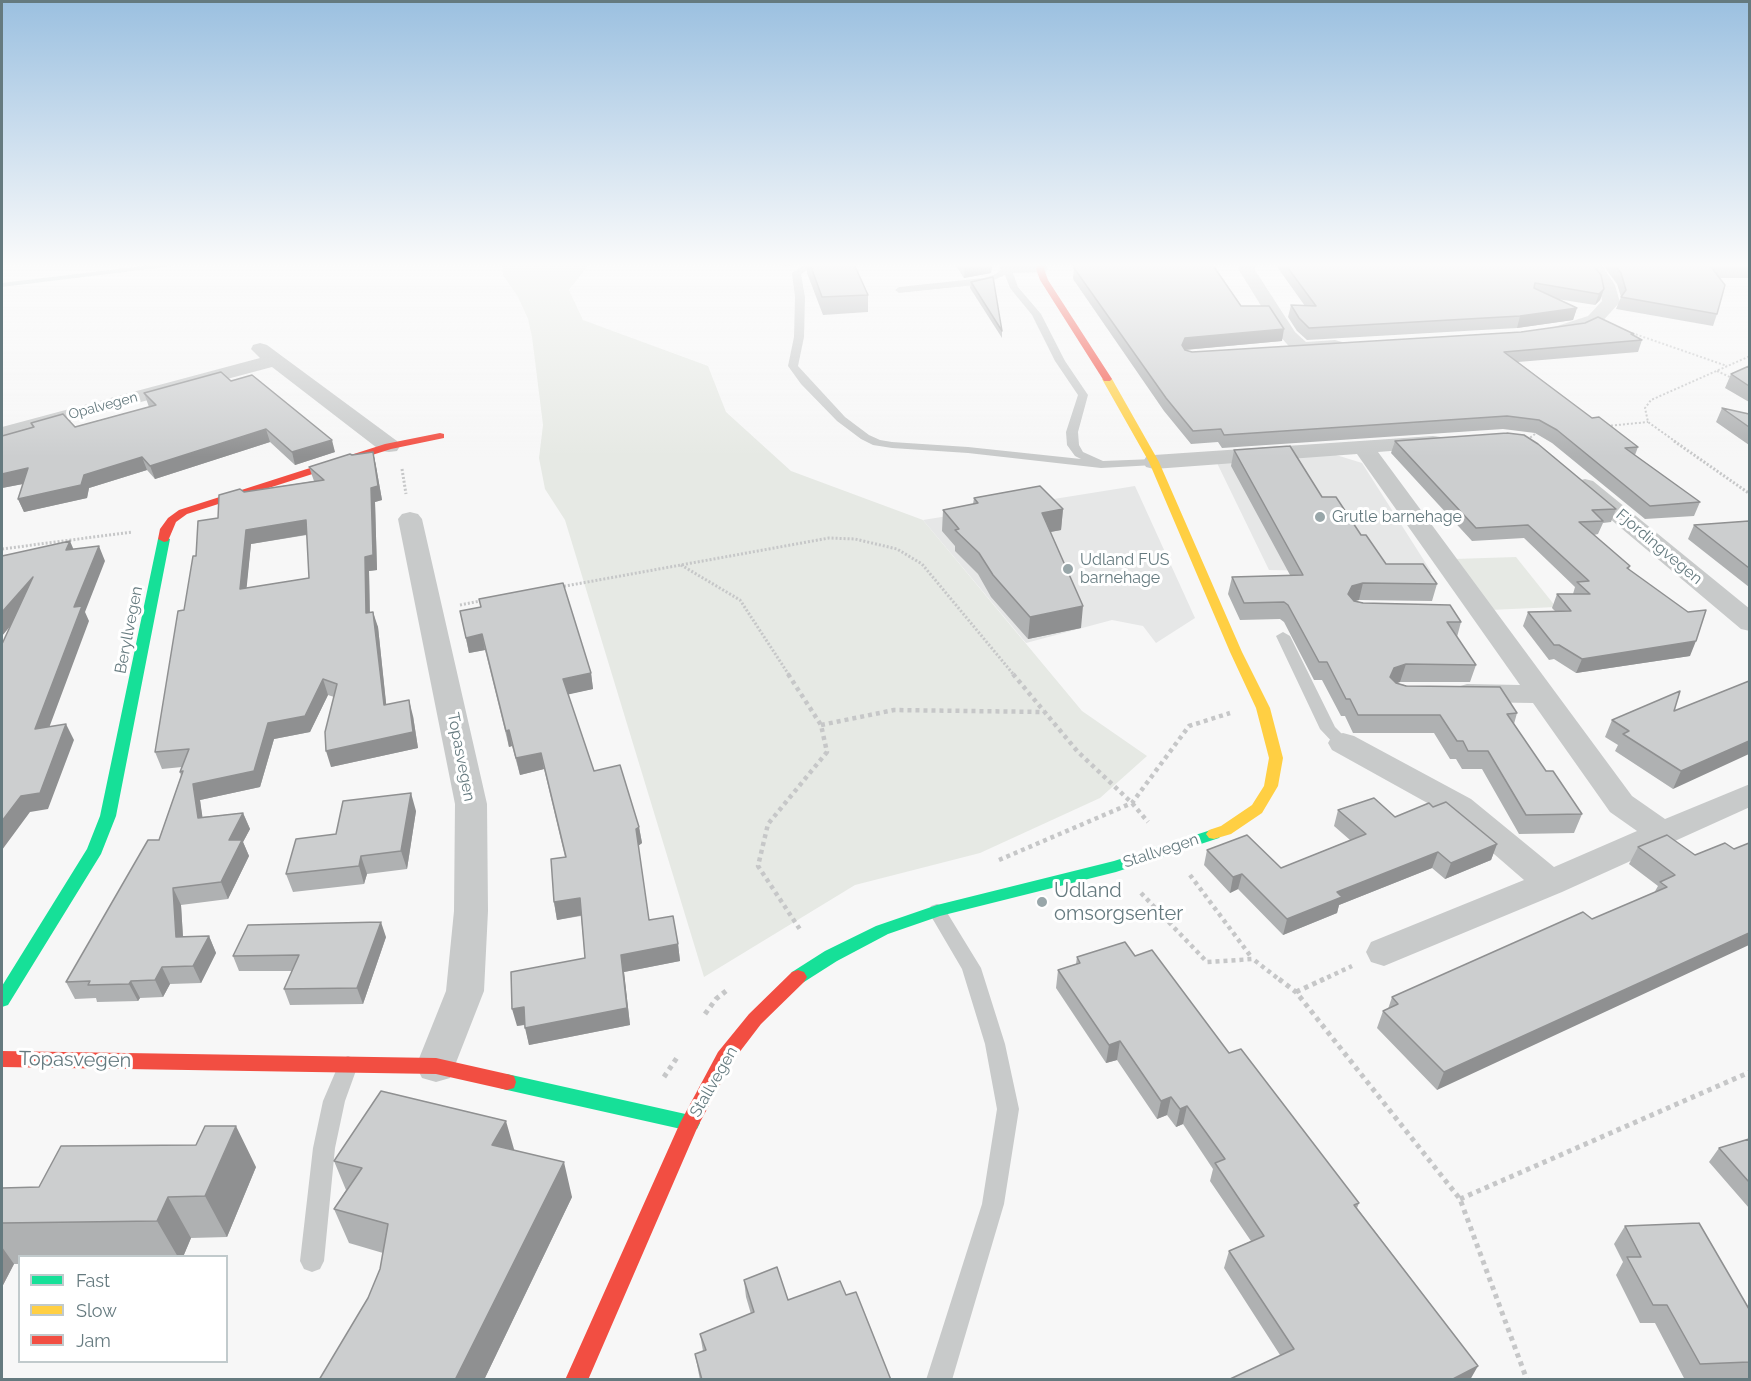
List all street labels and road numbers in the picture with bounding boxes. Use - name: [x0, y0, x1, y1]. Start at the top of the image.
- street label: Opalvegen: [67, 389, 139, 423]
- street label: Fjordingvegen: [1612, 505, 1706, 589]
- street label: Beryllvegen: [111, 584, 147, 676]
- street label: Topasvegen: [443, 711, 479, 803]
- street label: Stallvegen: [1121, 830, 1201, 872]
- street label: Stallvegen: [686, 1043, 742, 1121]
- street label: Topasvegen: [19, 1047, 131, 1073]

